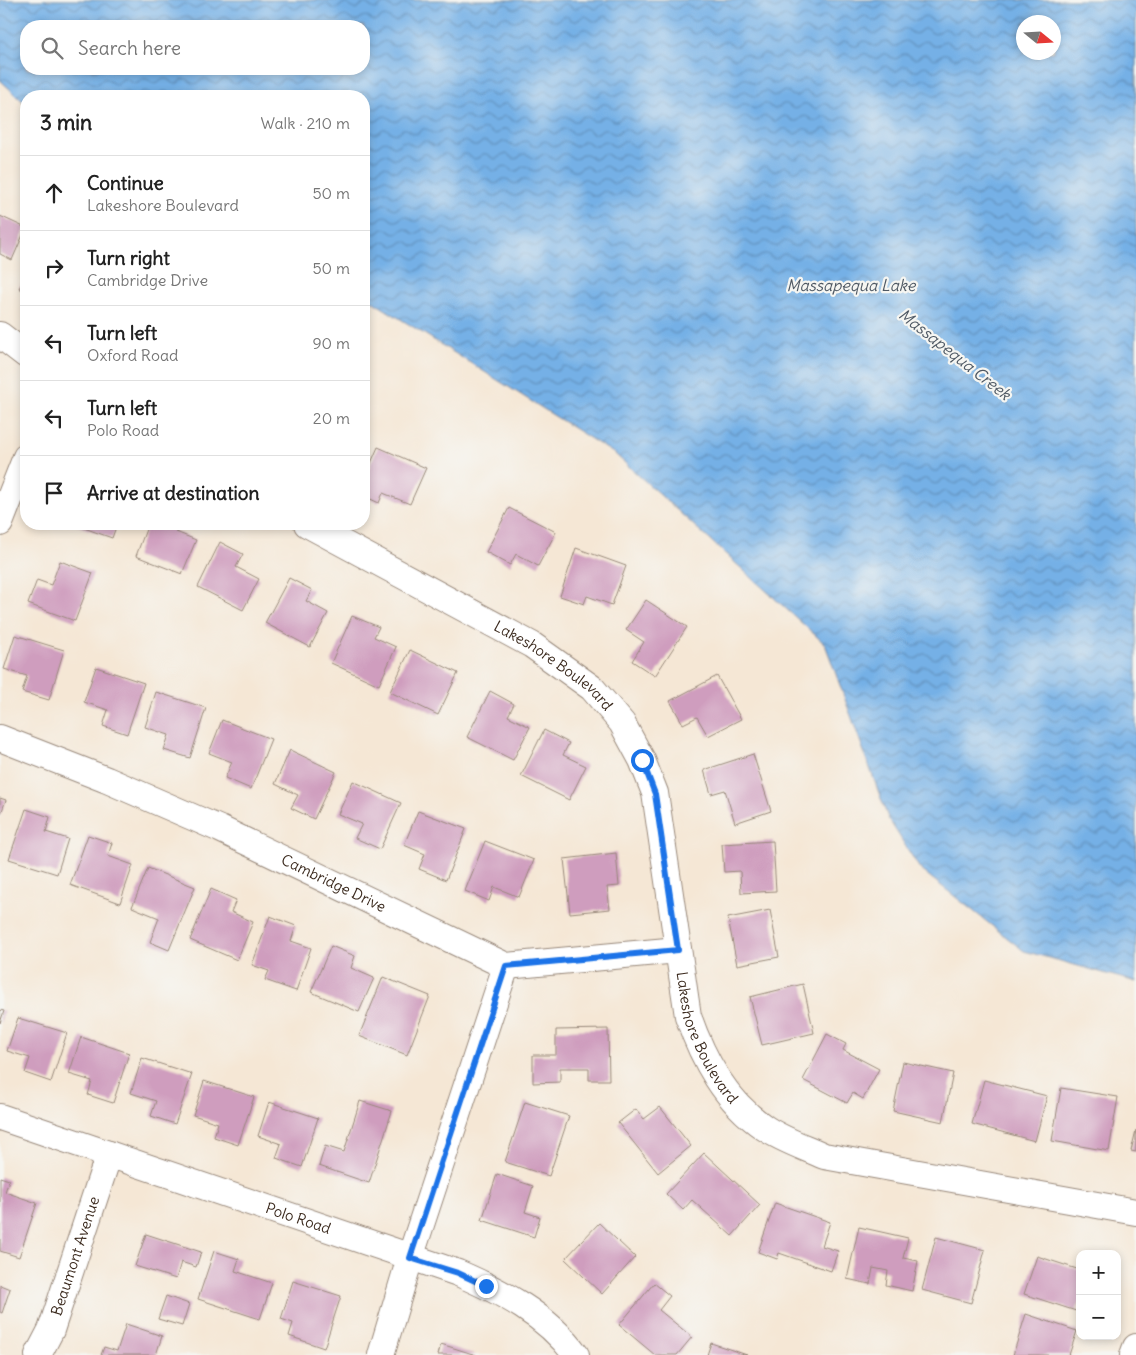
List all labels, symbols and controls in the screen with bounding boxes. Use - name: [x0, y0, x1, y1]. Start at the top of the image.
- north arrow: [1016, 15, 1061, 60]
- search box: [20, 20, 370, 75]
- icon: search: [38, 34, 66, 62]
- text: Search here: [78, 36, 181, 60]
- text: 3 min: [40, 109, 92, 136]
- text: Walk · 210 m: [260, 113, 350, 133]
- text: Continue: [87, 171, 164, 195]
- icon: ahead: [40, 179, 68, 207]
- text: 50 m: [312, 183, 350, 203]
- text: Lakeshore Boulevard: [87, 195, 239, 215]
- text: Turn right: [87, 246, 170, 270]
- icon: right: [40, 254, 68, 282]
- text: 50 m: [312, 258, 350, 278]
- text: Cambridge Drive: [87, 270, 208, 290]
- water label: Massapequa Lake: [787, 275, 917, 295]
- water label: Massapequa Creek: [895, 304, 1016, 405]
- text: Turn left: [87, 321, 157, 345]
- icon: left: [40, 329, 68, 357]
- text: 90 m: [312, 333, 350, 353]
- text: Oxford Road: [87, 345, 178, 365]
- text: Turn left: [87, 396, 157, 420]
- icon: left: [40, 404, 68, 432]
- text: 20 m: [313, 408, 350, 428]
- text: Polo Road: [87, 420, 159, 440]
- icon: arrive: [40, 479, 68, 507]
- text: Arrive at destination: [87, 481, 260, 505]
- street label: Lakeshore Boulevard: [491, 616, 617, 714]
- route start: [631, 749, 654, 772]
- street label: Cambridge Drive: [278, 850, 389, 916]
- street label: Lakeshore Boulevard: [673, 970, 742, 1107]
- street label: Beaumont Avenue: [46, 1194, 103, 1318]
- street label: Polo Road: [263, 1198, 334, 1238]
- map controls: [1076, 1250, 1121, 1340]
- button: +: [1076, 1250, 1121, 1295]
- route end: [475, 1275, 498, 1298]
- button: −: [1076, 1295, 1121, 1340]

